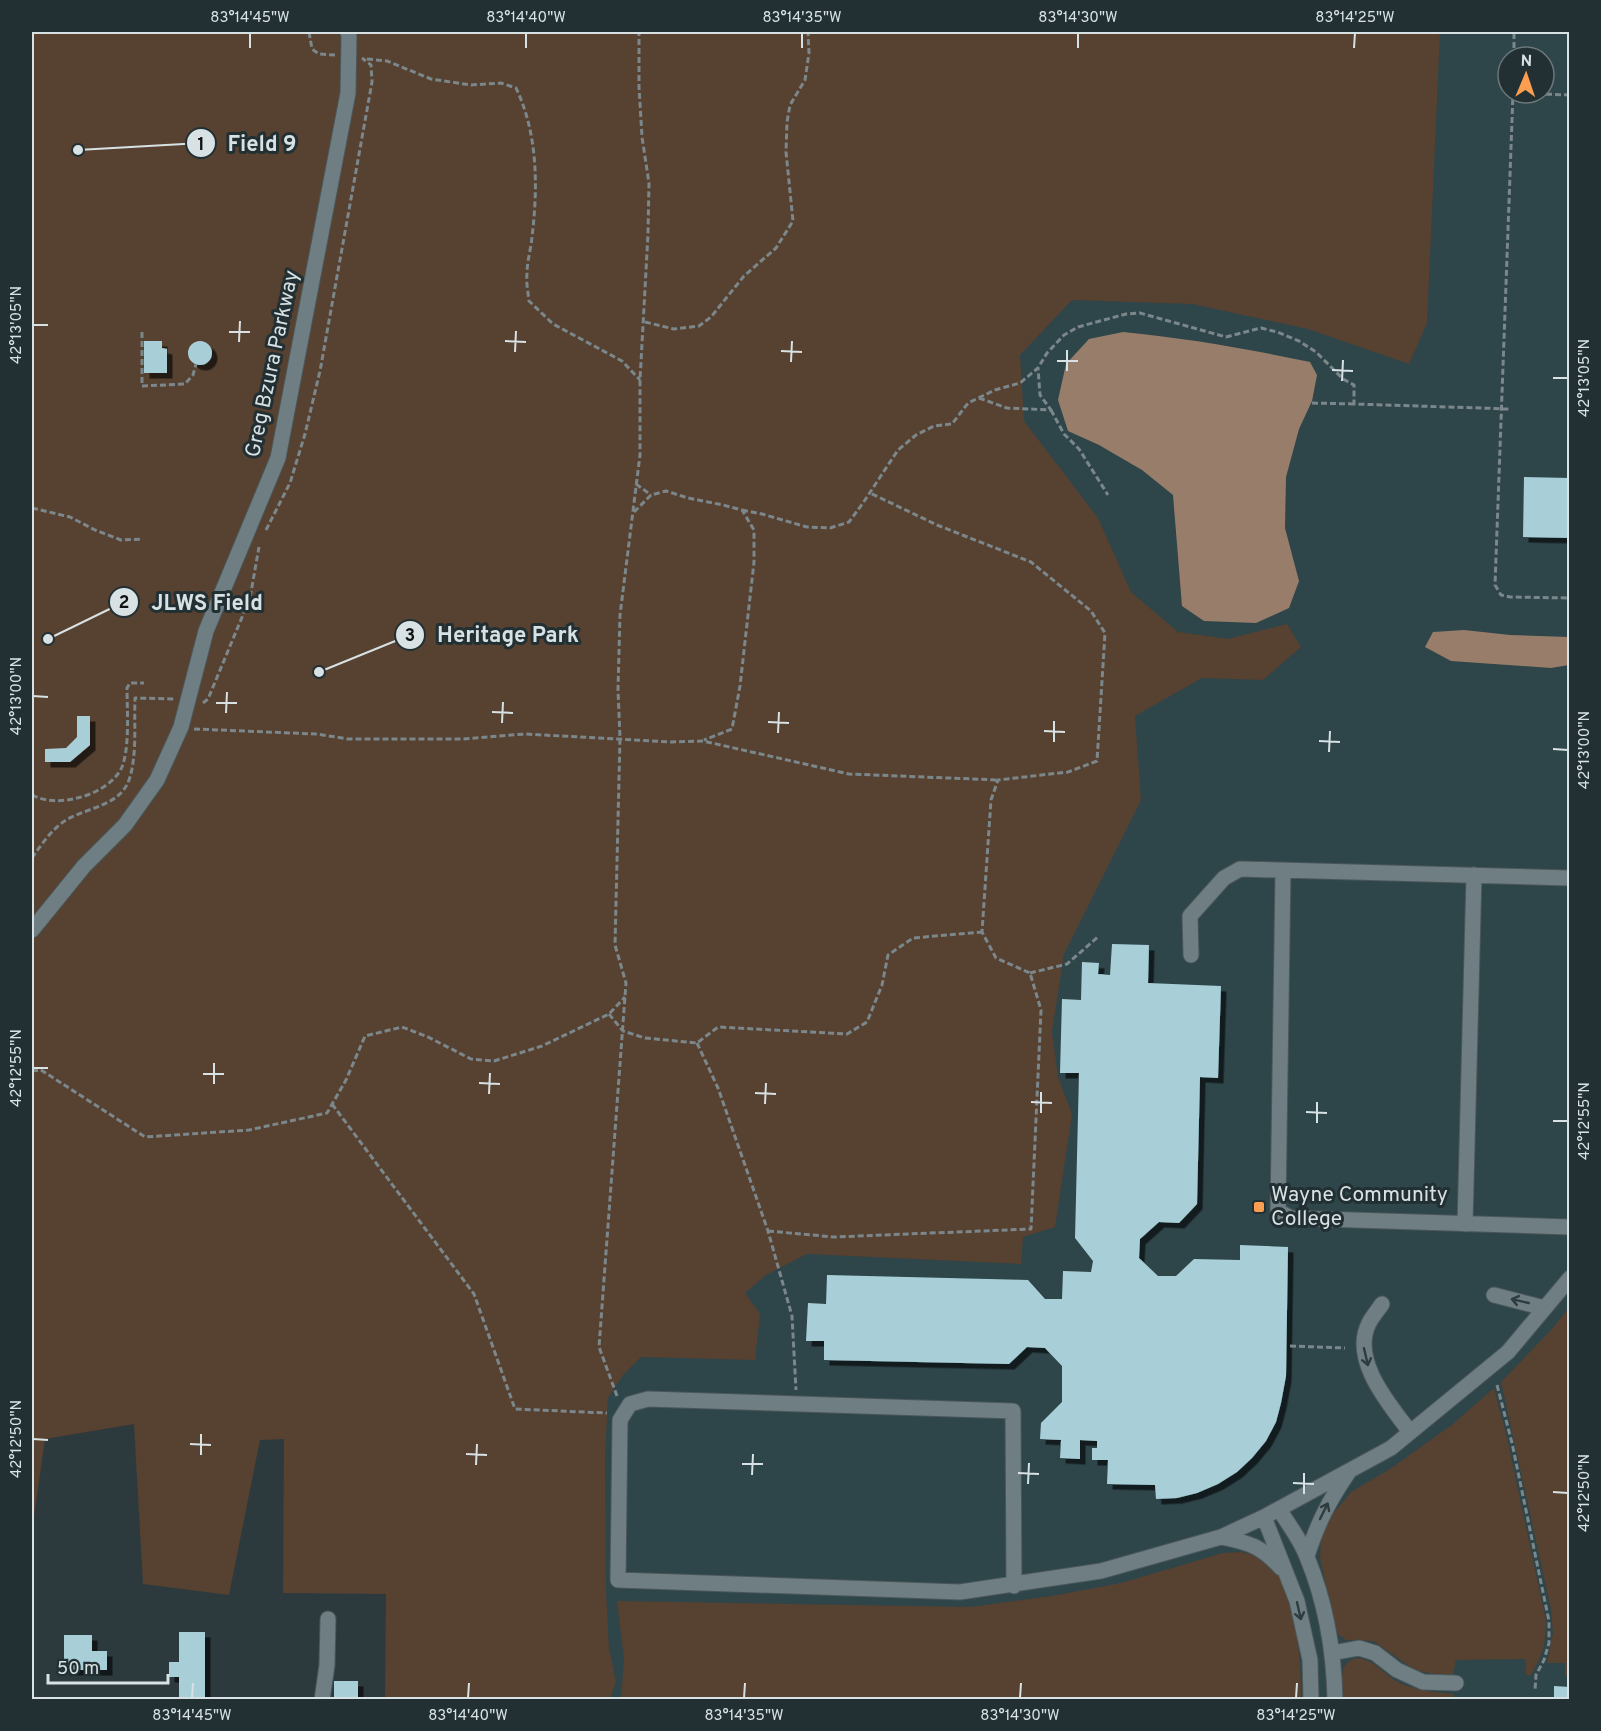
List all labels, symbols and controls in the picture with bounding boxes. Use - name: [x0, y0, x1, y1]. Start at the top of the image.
- text: 83°14'45"W: [210, 9, 290, 28]
- text: 83°14'40"W: [486, 9, 566, 28]
- text: 83°14'35"W: [762, 9, 842, 28]
- text: 83°14'30"W: [1038, 9, 1118, 28]
- text: 83°14'25"W: [1315, 9, 1395, 28]
- north arrow: [1496, 45, 1556, 105]
- text: N: [1520, 52, 1533, 72]
- callout: Field 9: [186, 123, 309, 163]
- text: Field 9: [227, 132, 297, 159]
- text: 1: [197, 134, 205, 157]
- street label: Greg Bzura Parkway: [240, 268, 306, 460]
- text: 42°13'05"N: [8, 286, 27, 364]
- text: 42°13'05"N: [1576, 339, 1595, 417]
- callout: JLWS Field: [109, 582, 275, 622]
- text: JLWS Field: [151, 591, 263, 618]
- text: 2: [118, 592, 130, 615]
- callout: Heritage Park: [395, 615, 591, 655]
- text: Heritage Park: [437, 623, 579, 650]
- text: 3: [405, 625, 415, 648]
- text: 42°13'00"N: [8, 657, 27, 735]
- text: 42°13'00"N: [1576, 711, 1595, 789]
- text: 42°12'55"N: [8, 1029, 27, 1107]
- text: 42°12'55"N: [1576, 1082, 1595, 1160]
- place label: Wayne Community College: [1271, 1182, 1448, 1233]
- marker: Wayne Community College: [1252, 1200, 1266, 1214]
- one-way arrow: [1511, 1295, 1530, 1307]
- one-way arrow: [1361, 1347, 1373, 1366]
- text: 42°12'50"N: [8, 1400, 27, 1478]
- text: 42°12'50"N: [1576, 1454, 1595, 1532]
- one-way arrow: [1319, 1502, 1331, 1520]
- one-way arrow: [1294, 1601, 1306, 1620]
- scale bar: [48, 1647, 168, 1685]
- text: 50 m: [57, 1658, 99, 1681]
- text: 83°14'45"W: [152, 1707, 232, 1726]
- text: 83°14'40"W: [428, 1707, 508, 1726]
- text: 83°14'35"W: [704, 1707, 784, 1726]
- text: 83°14'30"W: [980, 1707, 1060, 1726]
- text: 83°14'25"W: [1256, 1707, 1336, 1726]

